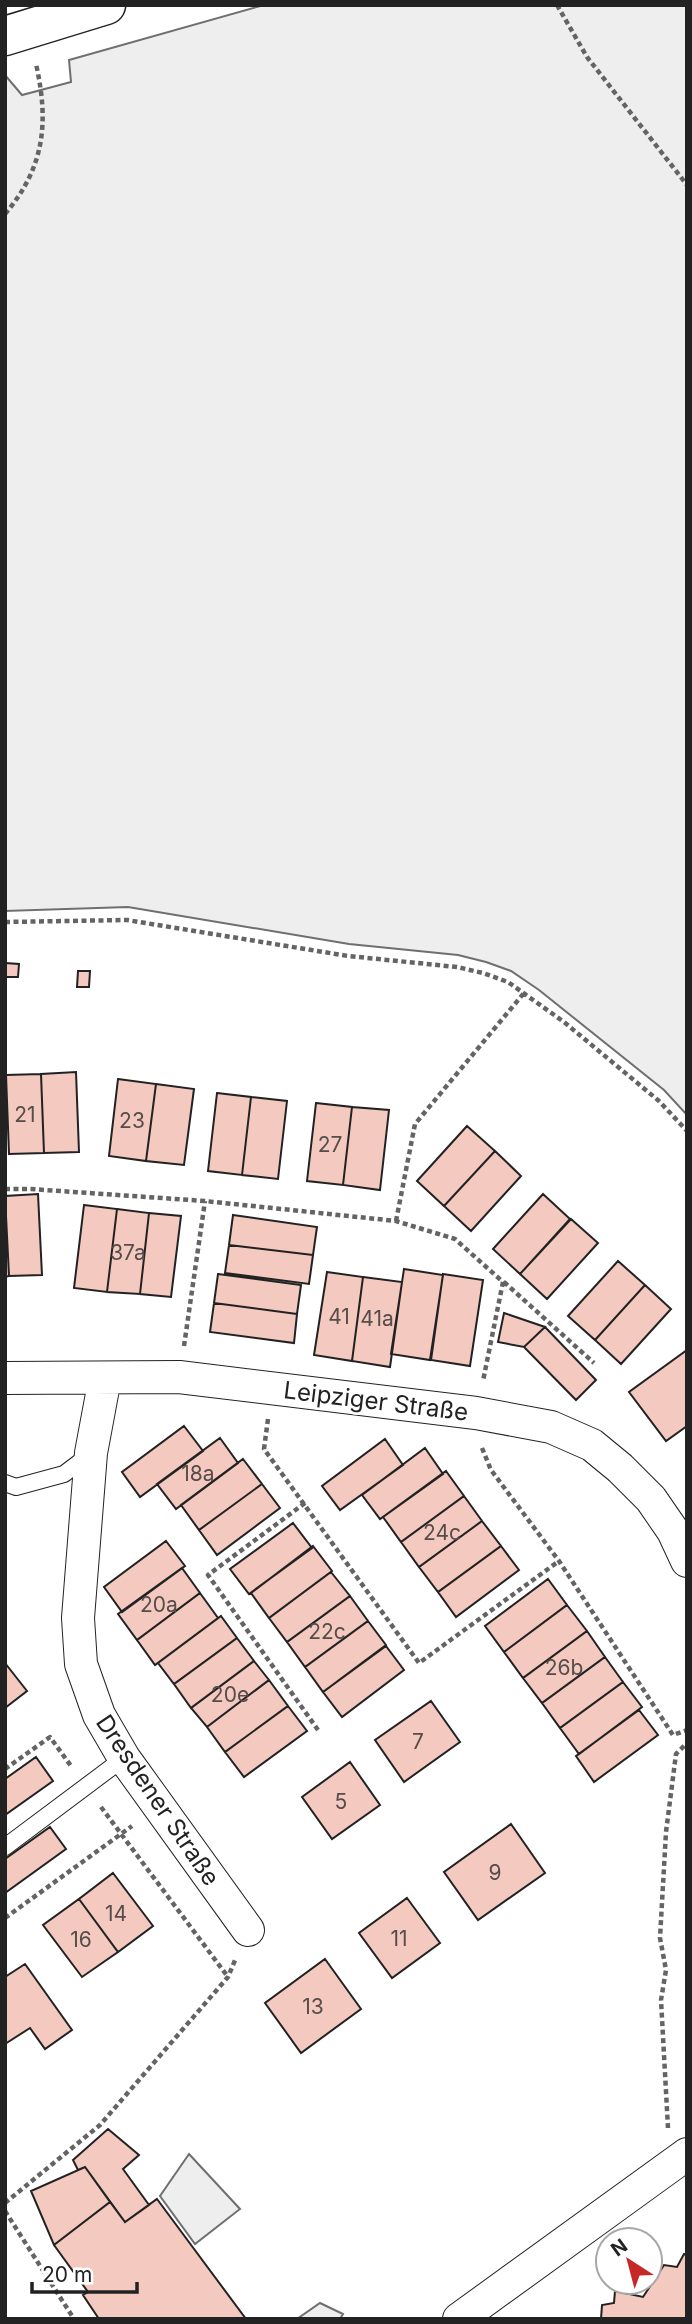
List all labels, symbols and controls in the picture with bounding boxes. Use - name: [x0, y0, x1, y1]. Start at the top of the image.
- house number: 21: [14, 1102, 36, 1127]
- house number: 23: [119, 1108, 145, 1133]
- house number: 27: [318, 1132, 342, 1157]
- house number: 37a: [110, 1240, 146, 1265]
- house number: 41: [328, 1304, 350, 1329]
- house number: 41a: [360, 1306, 394, 1331]
- street label: Leipziger Straße: [282, 1375, 470, 1427]
- house number: 18a: [181, 1461, 215, 1486]
- house number: 24c: [423, 1520, 461, 1545]
- house number: 20a: [140, 1592, 178, 1617]
- house number: 22c: [308, 1619, 346, 1644]
- house number: 26b: [545, 1655, 583, 1680]
- house number: 20e: [211, 1682, 249, 1707]
- street label: Dresdener Straße: [90, 1709, 226, 1891]
- house number: 7: [412, 1729, 424, 1754]
- house number: 5: [335, 1789, 347, 1814]
- house number: 9: [488, 1860, 502, 1885]
- house number: 14: [105, 1901, 127, 1926]
- house number: 11: [390, 1926, 408, 1951]
- house number: 16: [70, 1927, 92, 1952]
- house number: 13: [302, 1994, 324, 2019]
- north arrow: [594, 2226, 664, 2296]
- text: N: [607, 2234, 632, 2261]
- scale bar: [32, 2250, 136, 2294]
- text: 20 m: [42, 2262, 92, 2287]

